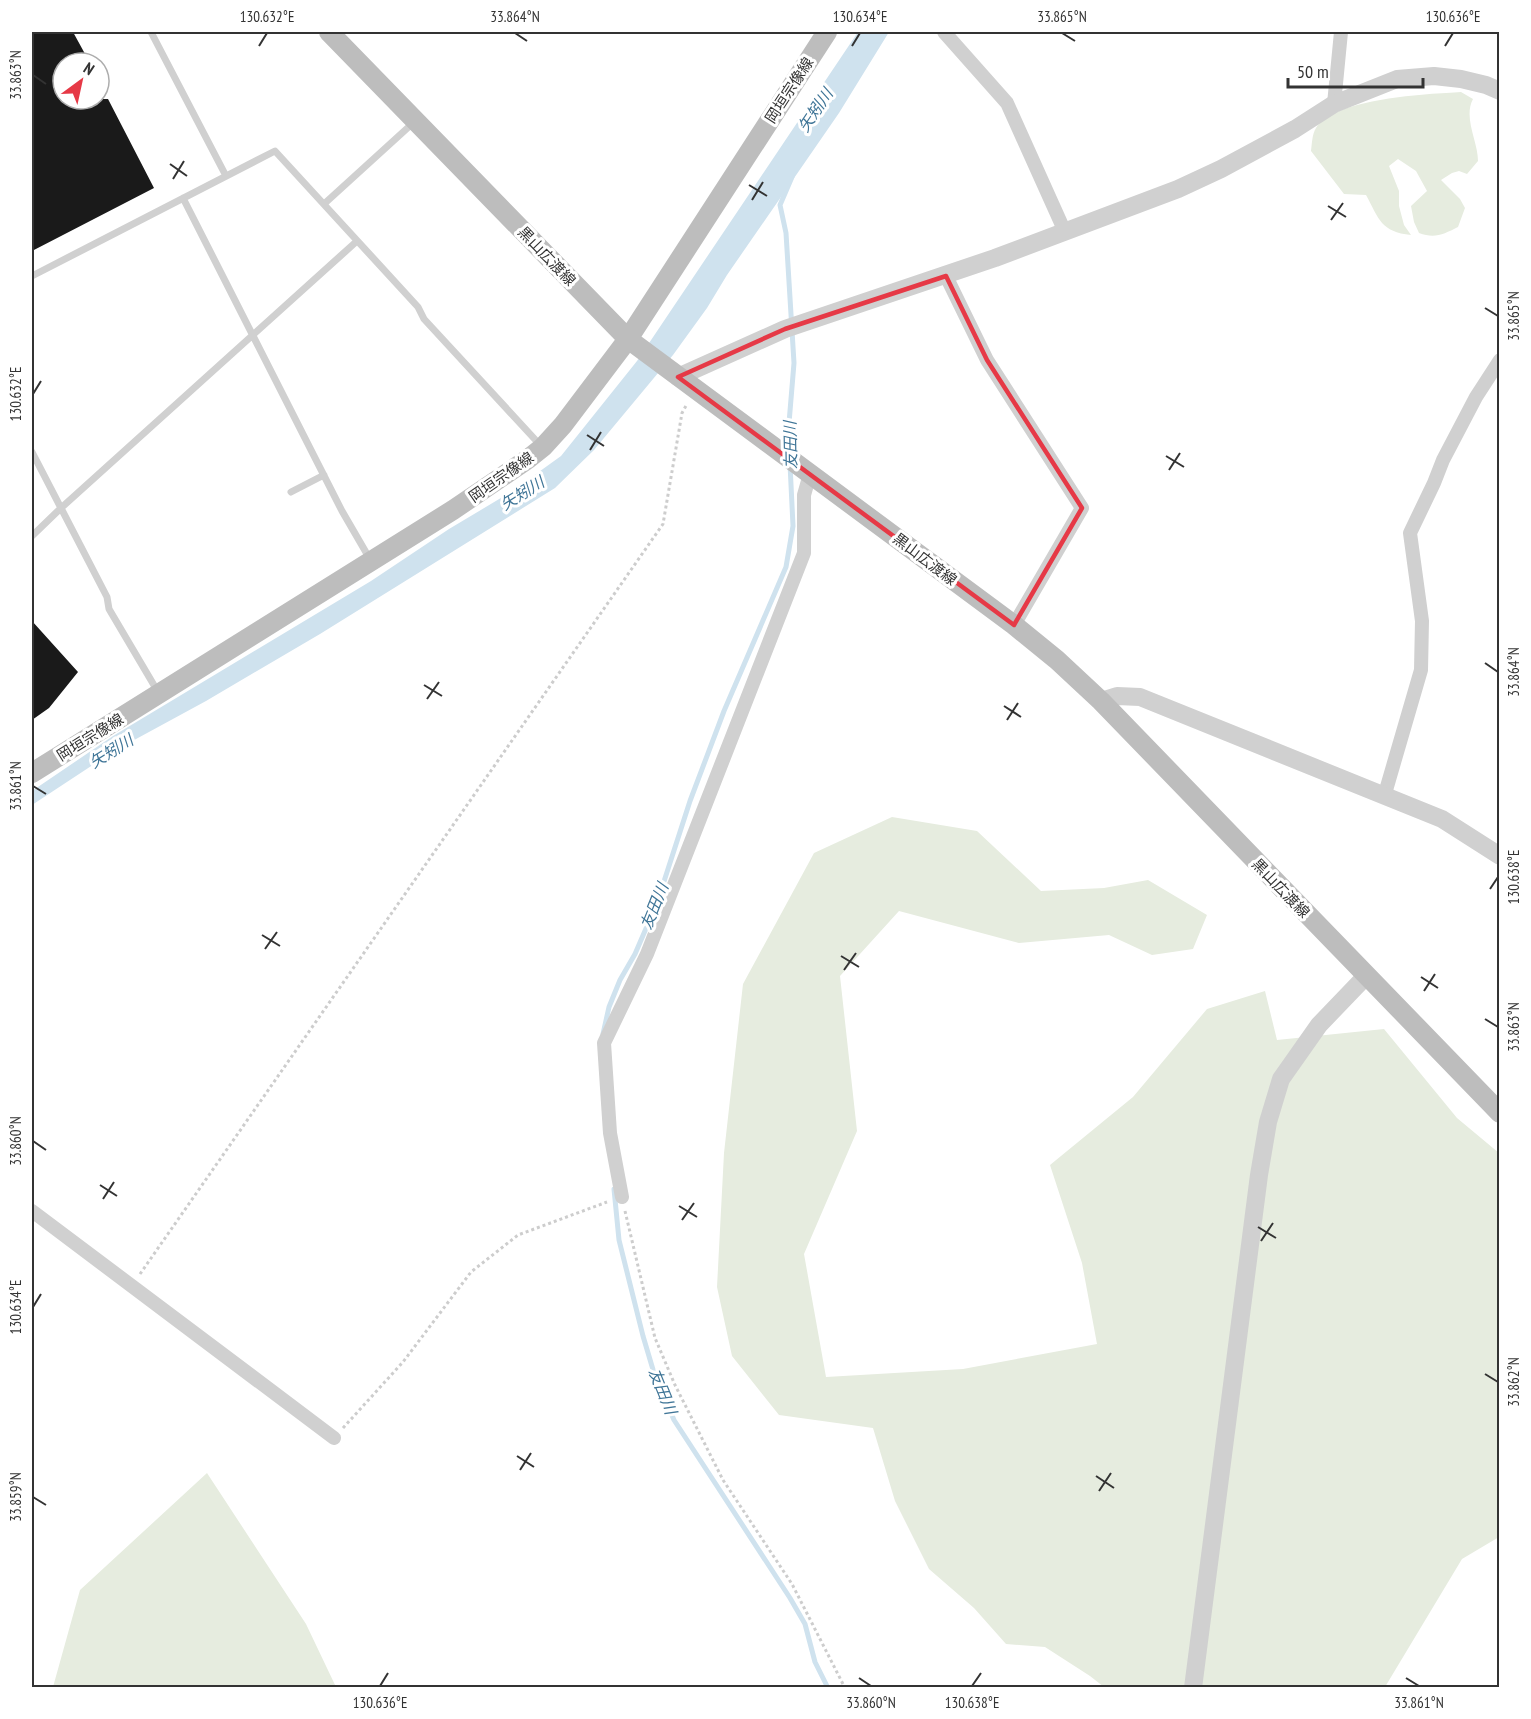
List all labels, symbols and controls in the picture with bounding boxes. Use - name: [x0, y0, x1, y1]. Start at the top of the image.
- text: 130.632°E: [240, 7, 294, 26]
- text: 33.864°N: [490, 7, 540, 26]
- text: 130.634°E: [833, 7, 887, 26]
- text: 33.865°N: [1037, 7, 1087, 26]
- text: 130.636°E: [1426, 7, 1480, 26]
- text: 33.863°N: [6, 50, 25, 100]
- north arrow: [51, 51, 111, 111]
- scale bar: [1288, 51, 1423, 89]
- street label: 岡垣宗像線: [761, 53, 817, 127]
- text: N: [80, 58, 98, 79]
- text: 50 m: [1297, 60, 1329, 83]
- water label: 矢矧川: [793, 83, 838, 135]
- street label: 黒山広渡線: [514, 222, 580, 290]
- text: 33.865°N: [1504, 291, 1523, 341]
- text: 130.632°E: [6, 367, 25, 421]
- water label: 友田川: [780, 419, 800, 469]
- street label: 岡垣宗像線: [465, 448, 537, 506]
- water label: 矢矧川: [496, 471, 549, 514]
- street label: 黒山広渡線: [889, 529, 961, 589]
- text: 33.864°N: [1504, 647, 1523, 697]
- street label: 岡垣宗像線: [53, 709, 127, 765]
- water label: 矢矧川: [85, 729, 138, 772]
- text: 33.861°N: [6, 761, 25, 811]
- text: 130.638°E: [1504, 850, 1523, 904]
- street label: 黒山広渡線: [1248, 854, 1314, 922]
- water label: 友田川: [636, 878, 673, 932]
- text: 33.863°N: [1504, 1002, 1523, 1052]
- text: 33.860°N: [6, 1116, 25, 1166]
- text: 130.634°E: [6, 1280, 25, 1334]
- text: 33.862°N: [1504, 1357, 1523, 1407]
- water label: 友田川: [645, 1365, 682, 1419]
- text: 33.859°N: [6, 1472, 25, 1522]
- text: 130.636°E: [353, 1693, 407, 1712]
- text: 33.860°N: [846, 1693, 896, 1712]
- text: 130.638°E: [945, 1693, 999, 1712]
- text: 33.861°N: [1394, 1693, 1444, 1712]

